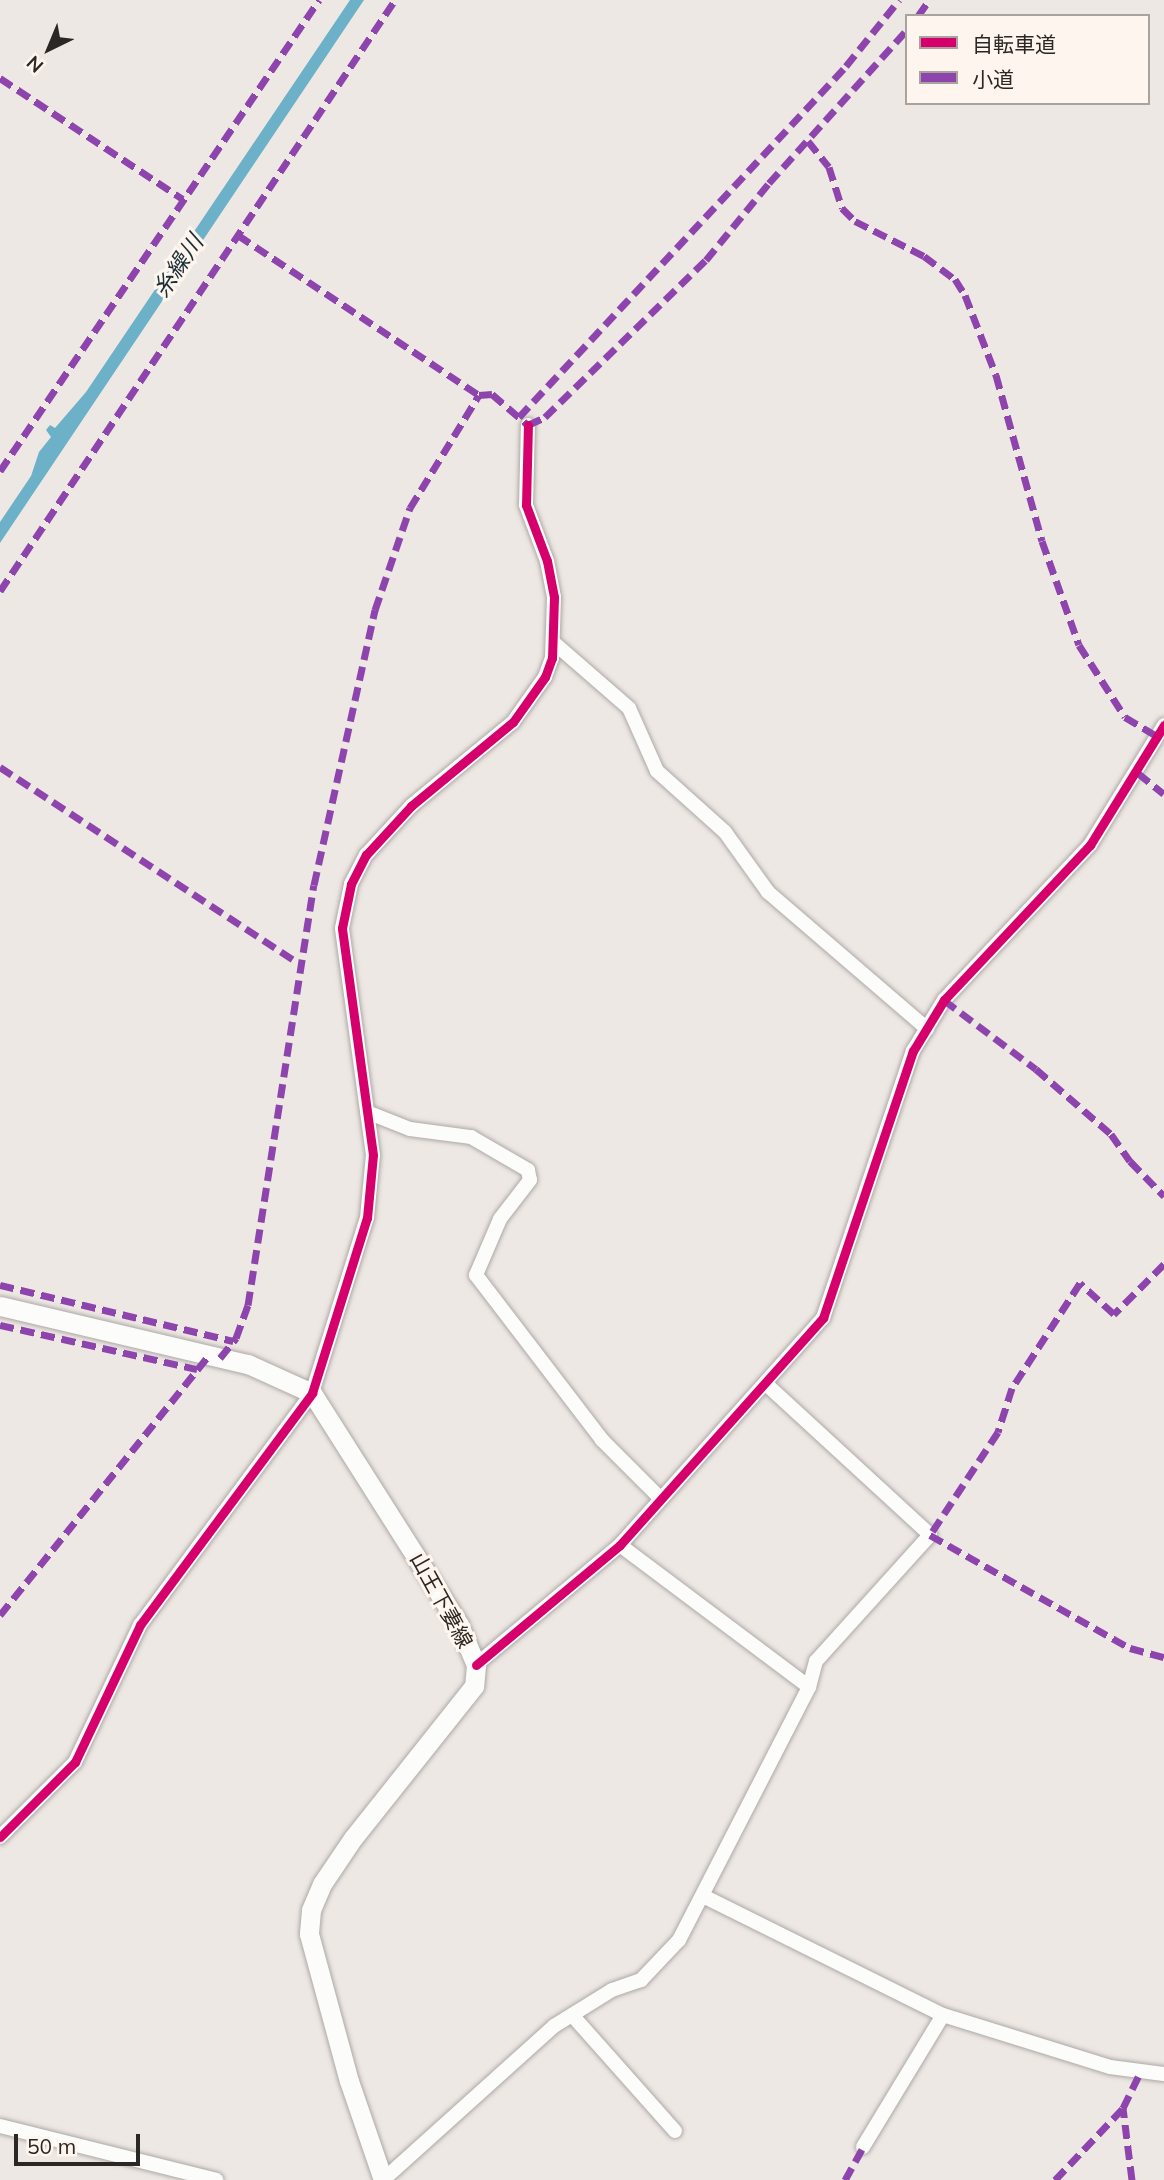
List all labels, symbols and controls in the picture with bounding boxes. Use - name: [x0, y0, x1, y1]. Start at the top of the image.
- north arrow: [14, 14, 84, 84]
- legend: [905, 14, 1150, 105]
- text: 自転車道: [972, 31, 1056, 57]
- text: N: [21, 51, 48, 78]
- text: 小道: [972, 66, 1014, 92]
- water label: 糸繰川: [147, 230, 209, 302]
- street label: 山王下妻線: [406, 1548, 478, 1652]
- scale bar: [18, 2120, 144, 2164]
- text: 50 m: [27, 2133, 76, 2159]

